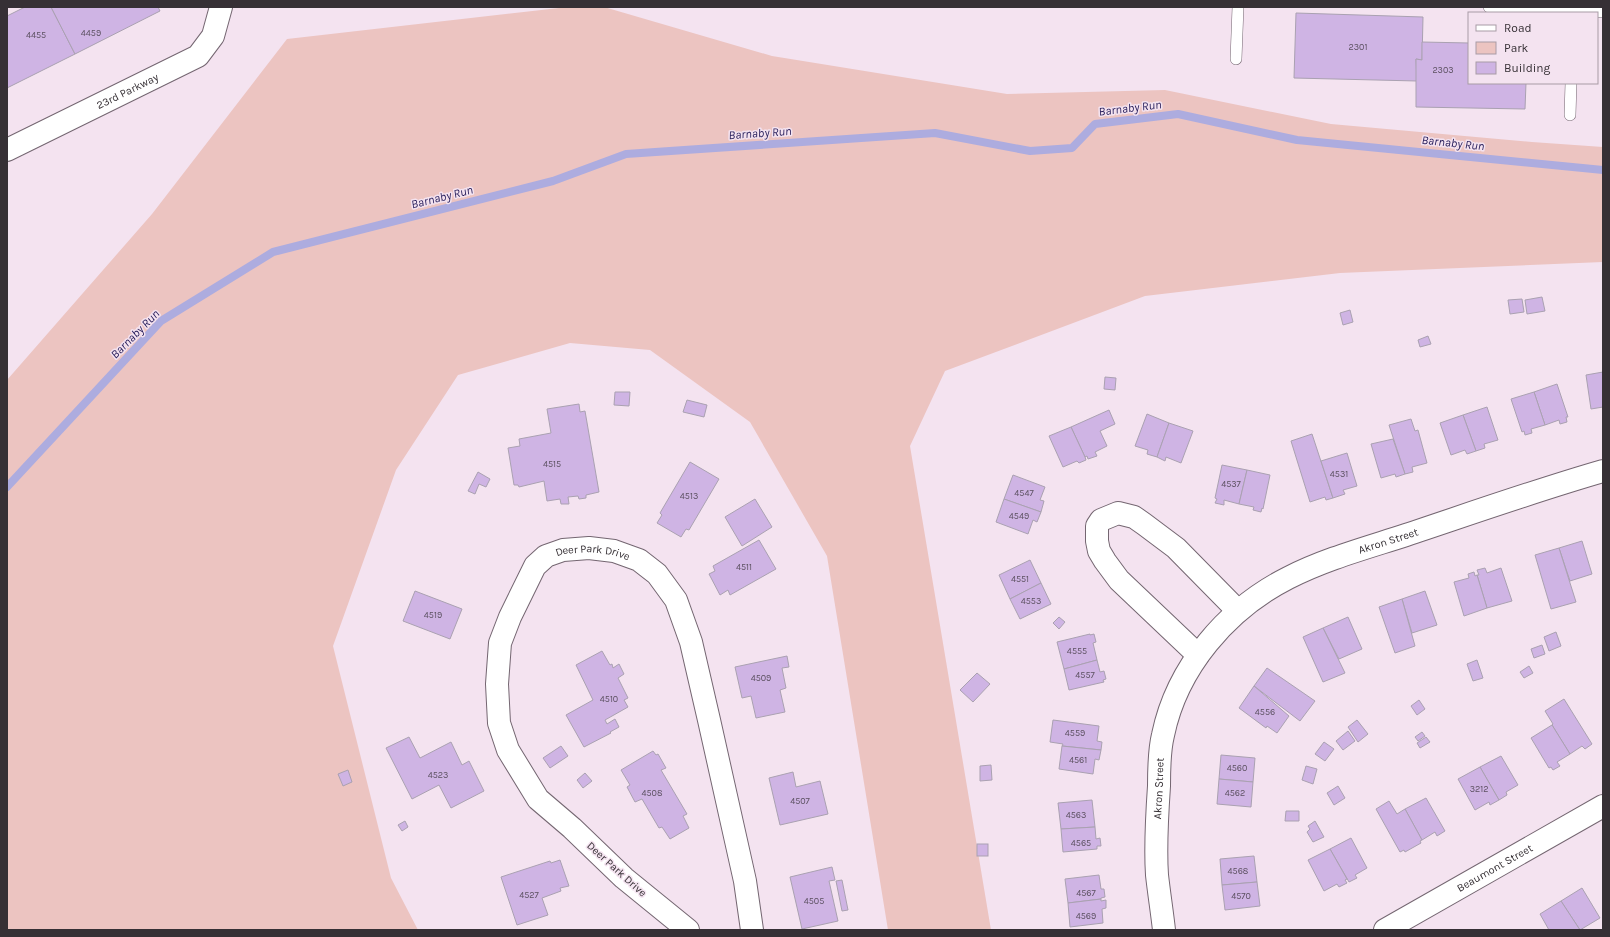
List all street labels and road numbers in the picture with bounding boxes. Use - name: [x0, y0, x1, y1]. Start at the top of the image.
- street label: 23rd Parkway: [94, 71, 161, 112]
- street label: Akron Street: [1357, 525, 1420, 557]
- street label: Deer Park Drive: [554, 542, 632, 563]
- street label: Akron Street: [1151, 757, 1167, 820]
- street label: Deer Park Drive: [584, 839, 649, 900]
- street label: Beaumont Street: [1455, 841, 1535, 895]

